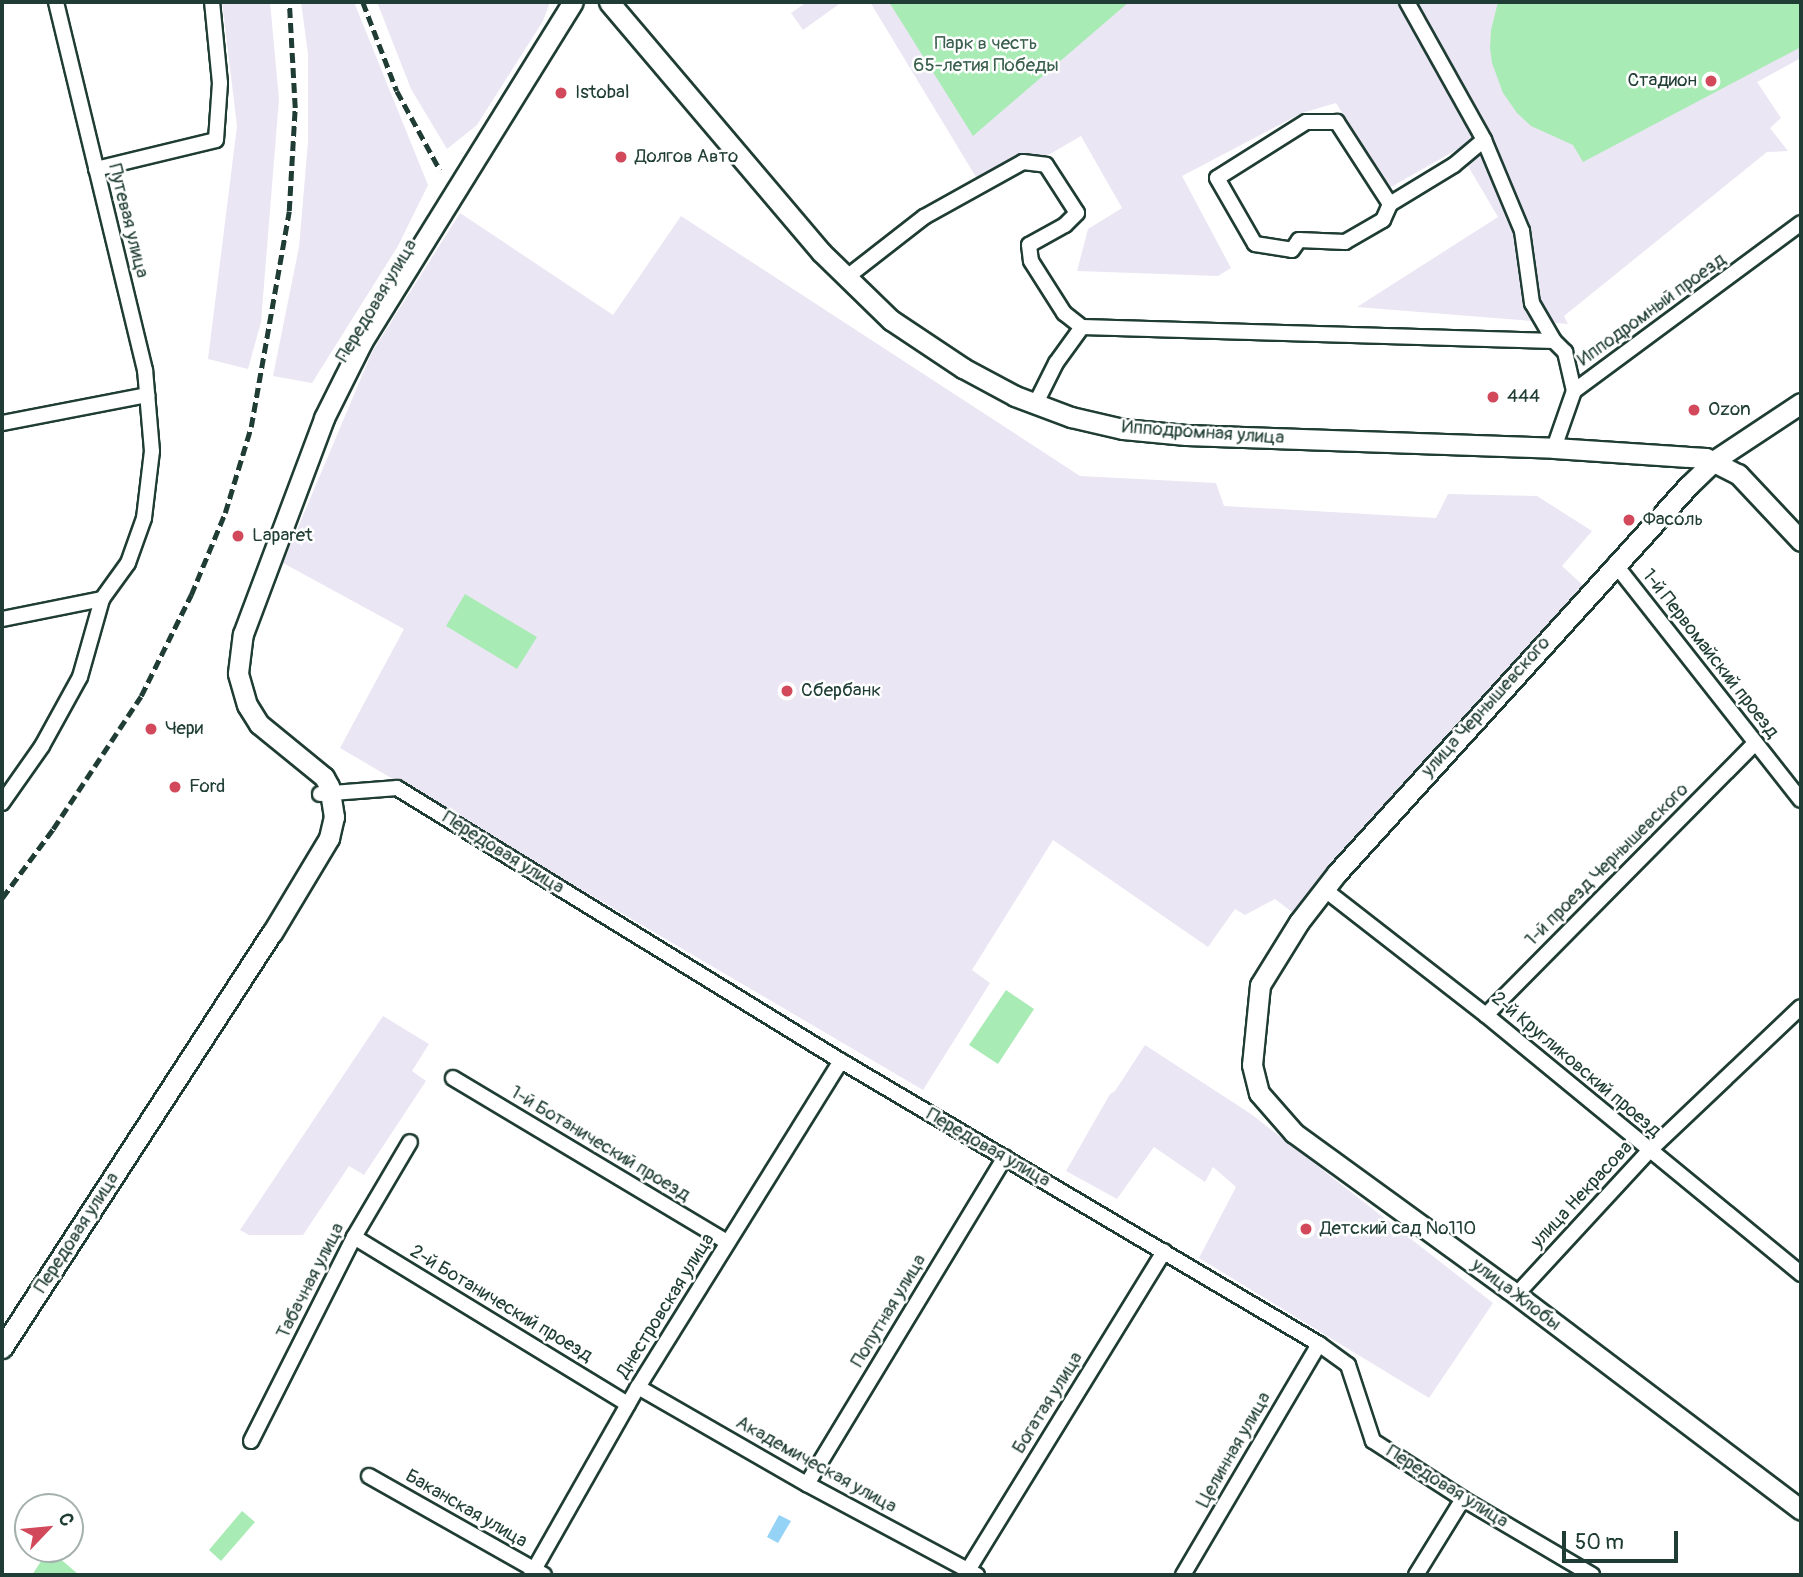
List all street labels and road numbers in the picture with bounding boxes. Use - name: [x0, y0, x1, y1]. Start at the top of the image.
- street label: Путевая улица: [103, 162, 153, 280]
- street label: Передовая улица: [331, 235, 423, 367]
- street label: Ипподромный проезд: [1573, 249, 1731, 371]
- street label: Ипподромная улица: [1121, 416, 1285, 450]
- street label: 1-й Первомайский проезд: [1637, 565, 1783, 743]
- street label: улица Чернышевского: [1417, 632, 1555, 782]
- street label: 1-й проезд Чернышевского: [1521, 779, 1693, 951]
- street label: Передовая улица: [438, 806, 568, 900]
- street label: 2-й Кругликовский проезд: [1487, 987, 1665, 1143]
- street label: 1-й Ботанический проезд: [506, 1081, 694, 1207]
- street label: Передовая улица: [922, 1103, 1054, 1193]
- street label: улица Некрасова: [1526, 1137, 1638, 1253]
- street label: Передовая улица: [30, 1168, 124, 1298]
- street label: Табачная улица: [272, 1219, 350, 1343]
- street label: Днестровская улица: [612, 1229, 720, 1383]
- street label: 2-й Ботанический проезд: [406, 1240, 596, 1368]
- street label: Попутная улица: [846, 1250, 932, 1372]
- street label: улица Жлобы: [1467, 1254, 1565, 1336]
- street label: Богатая улица: [1008, 1348, 1088, 1458]
- street label: Целинная улица: [1192, 1388, 1276, 1512]
- street label: Академическая улица: [732, 1411, 900, 1519]
- street label: Передовая улица: [1382, 1440, 1512, 1534]
- street label: Баканская улица: [401, 1465, 531, 1553]

